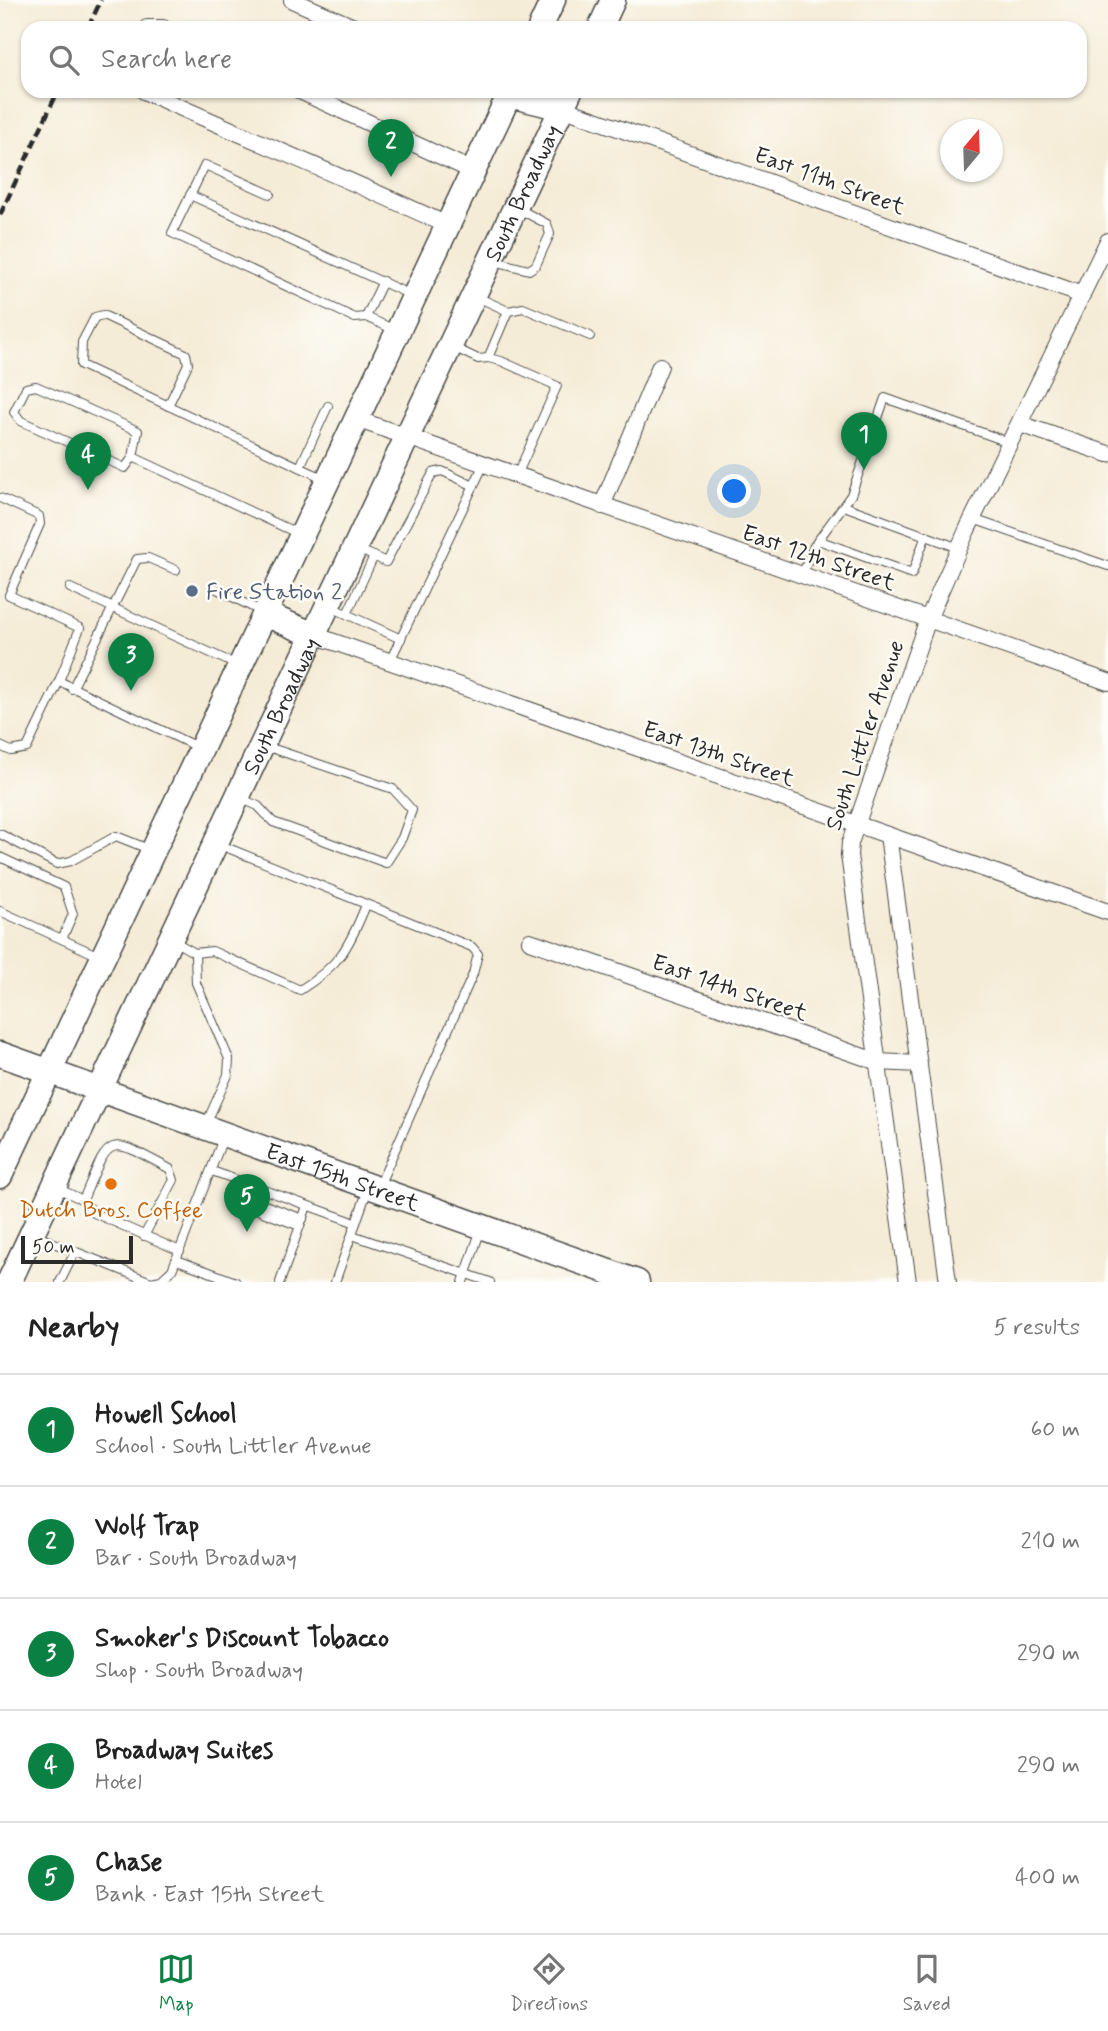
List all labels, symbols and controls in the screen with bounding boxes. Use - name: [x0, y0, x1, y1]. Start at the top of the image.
- search box: [21, 21, 1087, 98]
- icon: search: [45, 41, 83, 79]
- text: Search here: [101, 43, 232, 77]
- pin: 2: [368, 119, 414, 177]
- north arrow: [940, 119, 1003, 182]
- street label: South Broadway: [479, 120, 569, 267]
- street label: East 11th Street: [750, 141, 909, 223]
- pin: 1: [841, 412, 887, 470]
- pin: 4: [65, 432, 111, 490]
- your location: [717, 474, 751, 508]
- street label: East 12th Street: [738, 519, 900, 599]
- place label: Fire Station 2: [206, 578, 342, 608]
- marker: Fire Station 2: [184, 583, 200, 599]
- pin: 3: [108, 633, 154, 691]
- street label: South Broadway: [237, 633, 327, 780]
- street label: South Littler Avenue: [819, 637, 913, 835]
- street label: East 13th Street: [639, 715, 798, 795]
- street label: East 14th Street: [648, 948, 811, 1030]
- street label: East 15th Street: [261, 1137, 423, 1220]
- pin: 5: [224, 1174, 270, 1232]
- marker: Dutch Bros. Coffee: [103, 1176, 119, 1192]
- place label: Dutch Bros. Coffee: [19, 1196, 203, 1226]
- scale bar: [21, 1233, 133, 1265]
- text: 50 m: [32, 1235, 75, 1260]
- text: Nearby: [28, 1308, 119, 1347]
- text: 5 results: [994, 1313, 1080, 1343]
- text: Howell School: [95, 1398, 237, 1432]
- text: 1: [46, 1415, 56, 1445]
- text: 60 m: [1031, 1415, 1080, 1445]
- text: School · South Littler Avenue: [95, 1432, 372, 1462]
- text: Wolf Trap: [95, 1510, 199, 1544]
- text: 2: [45, 1527, 57, 1557]
- text: 210 m: [1020, 1527, 1080, 1557]
- text: Bar · South Broadway: [95, 1544, 297, 1574]
- text: Smoker's Discount Tobacco: [95, 1622, 389, 1656]
- text: 3: [46, 1639, 56, 1669]
- text: 290 m: [1017, 1639, 1080, 1669]
- text: Shop · South Broadway: [95, 1656, 303, 1686]
- text: Broadway Suites: [95, 1734, 273, 1768]
- text: 4: [44, 1751, 58, 1781]
- text: 290 m: [1017, 1751, 1080, 1781]
- text: Hotel: [95, 1768, 142, 1798]
- text: Chase: [95, 1846, 162, 1880]
- text: 5: [44, 1863, 58, 1893]
- text: 400 m: [1015, 1863, 1080, 1893]
- text: Bank · East 15th Street: [95, 1880, 324, 1910]
- tab: Map: [157, 1950, 195, 2017]
- tab: Directions: [510, 1950, 588, 2017]
- tab: Saved: [903, 1950, 951, 2017]

